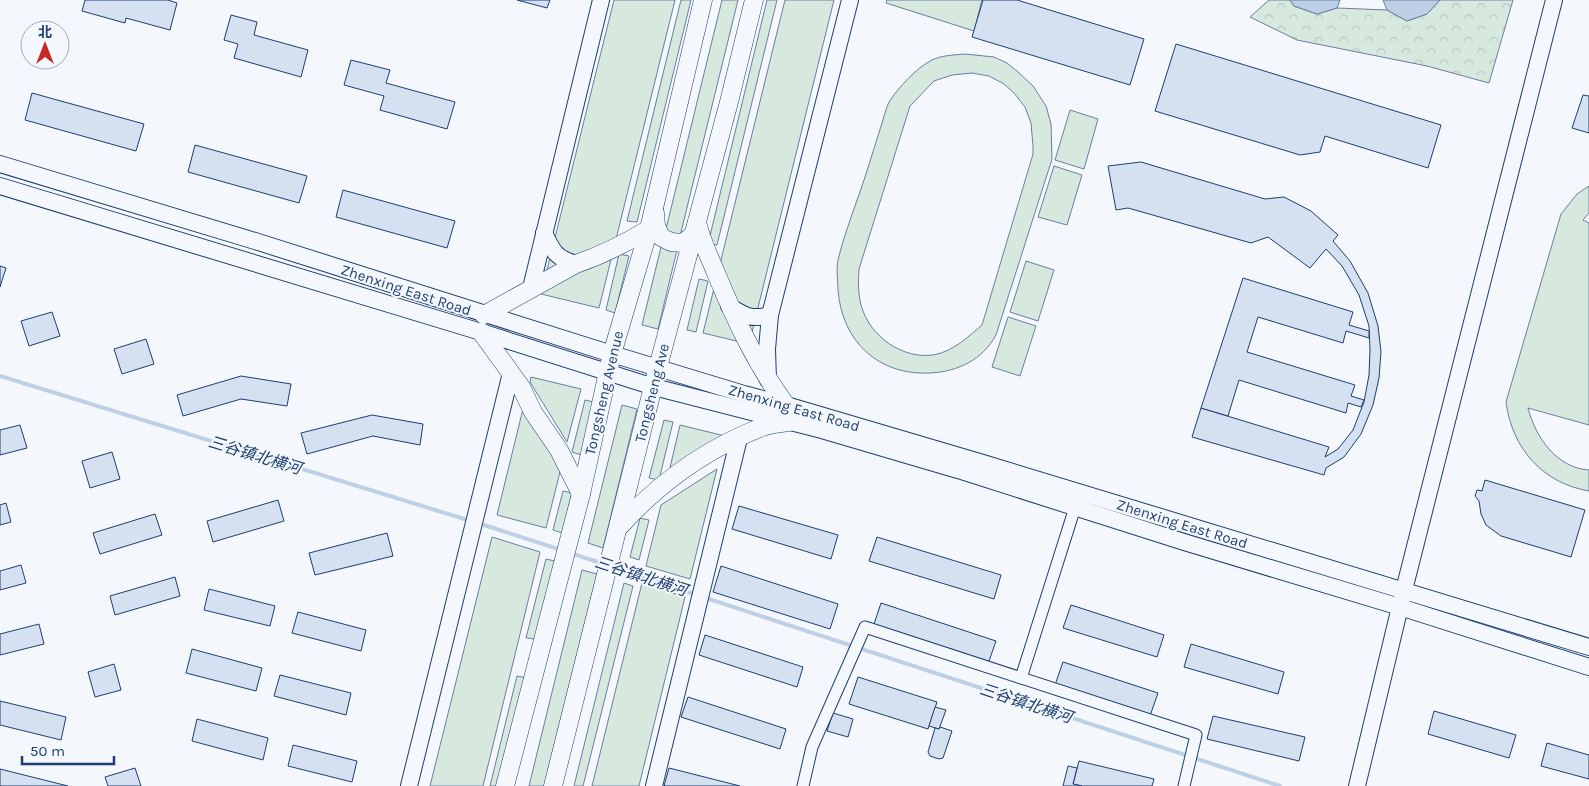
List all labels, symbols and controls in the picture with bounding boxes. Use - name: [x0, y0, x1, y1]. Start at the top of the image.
- north arrow: [20, 20, 70, 70]
- text: 北: [38, 24, 52, 41]
- street label: Zhenxing East Road: [338, 260, 474, 320]
- street label: Tongsheng Avenue: [581, 329, 627, 457]
- street label: Tongsheng Ave: [631, 342, 673, 444]
- street label: Zhenxing East Road: [726, 381, 862, 435]
- water label: 三谷镇北横河: [206, 432, 307, 479]
- street label: Zhenxing East Road: [1114, 495, 1250, 553]
- water label: 三谷镇北横河: [592, 552, 692, 601]
- water label: 三谷镇北横河: [977, 679, 1077, 728]
- scale bar: [22, 734, 115, 766]
- text: 50 m: [30, 742, 65, 760]

